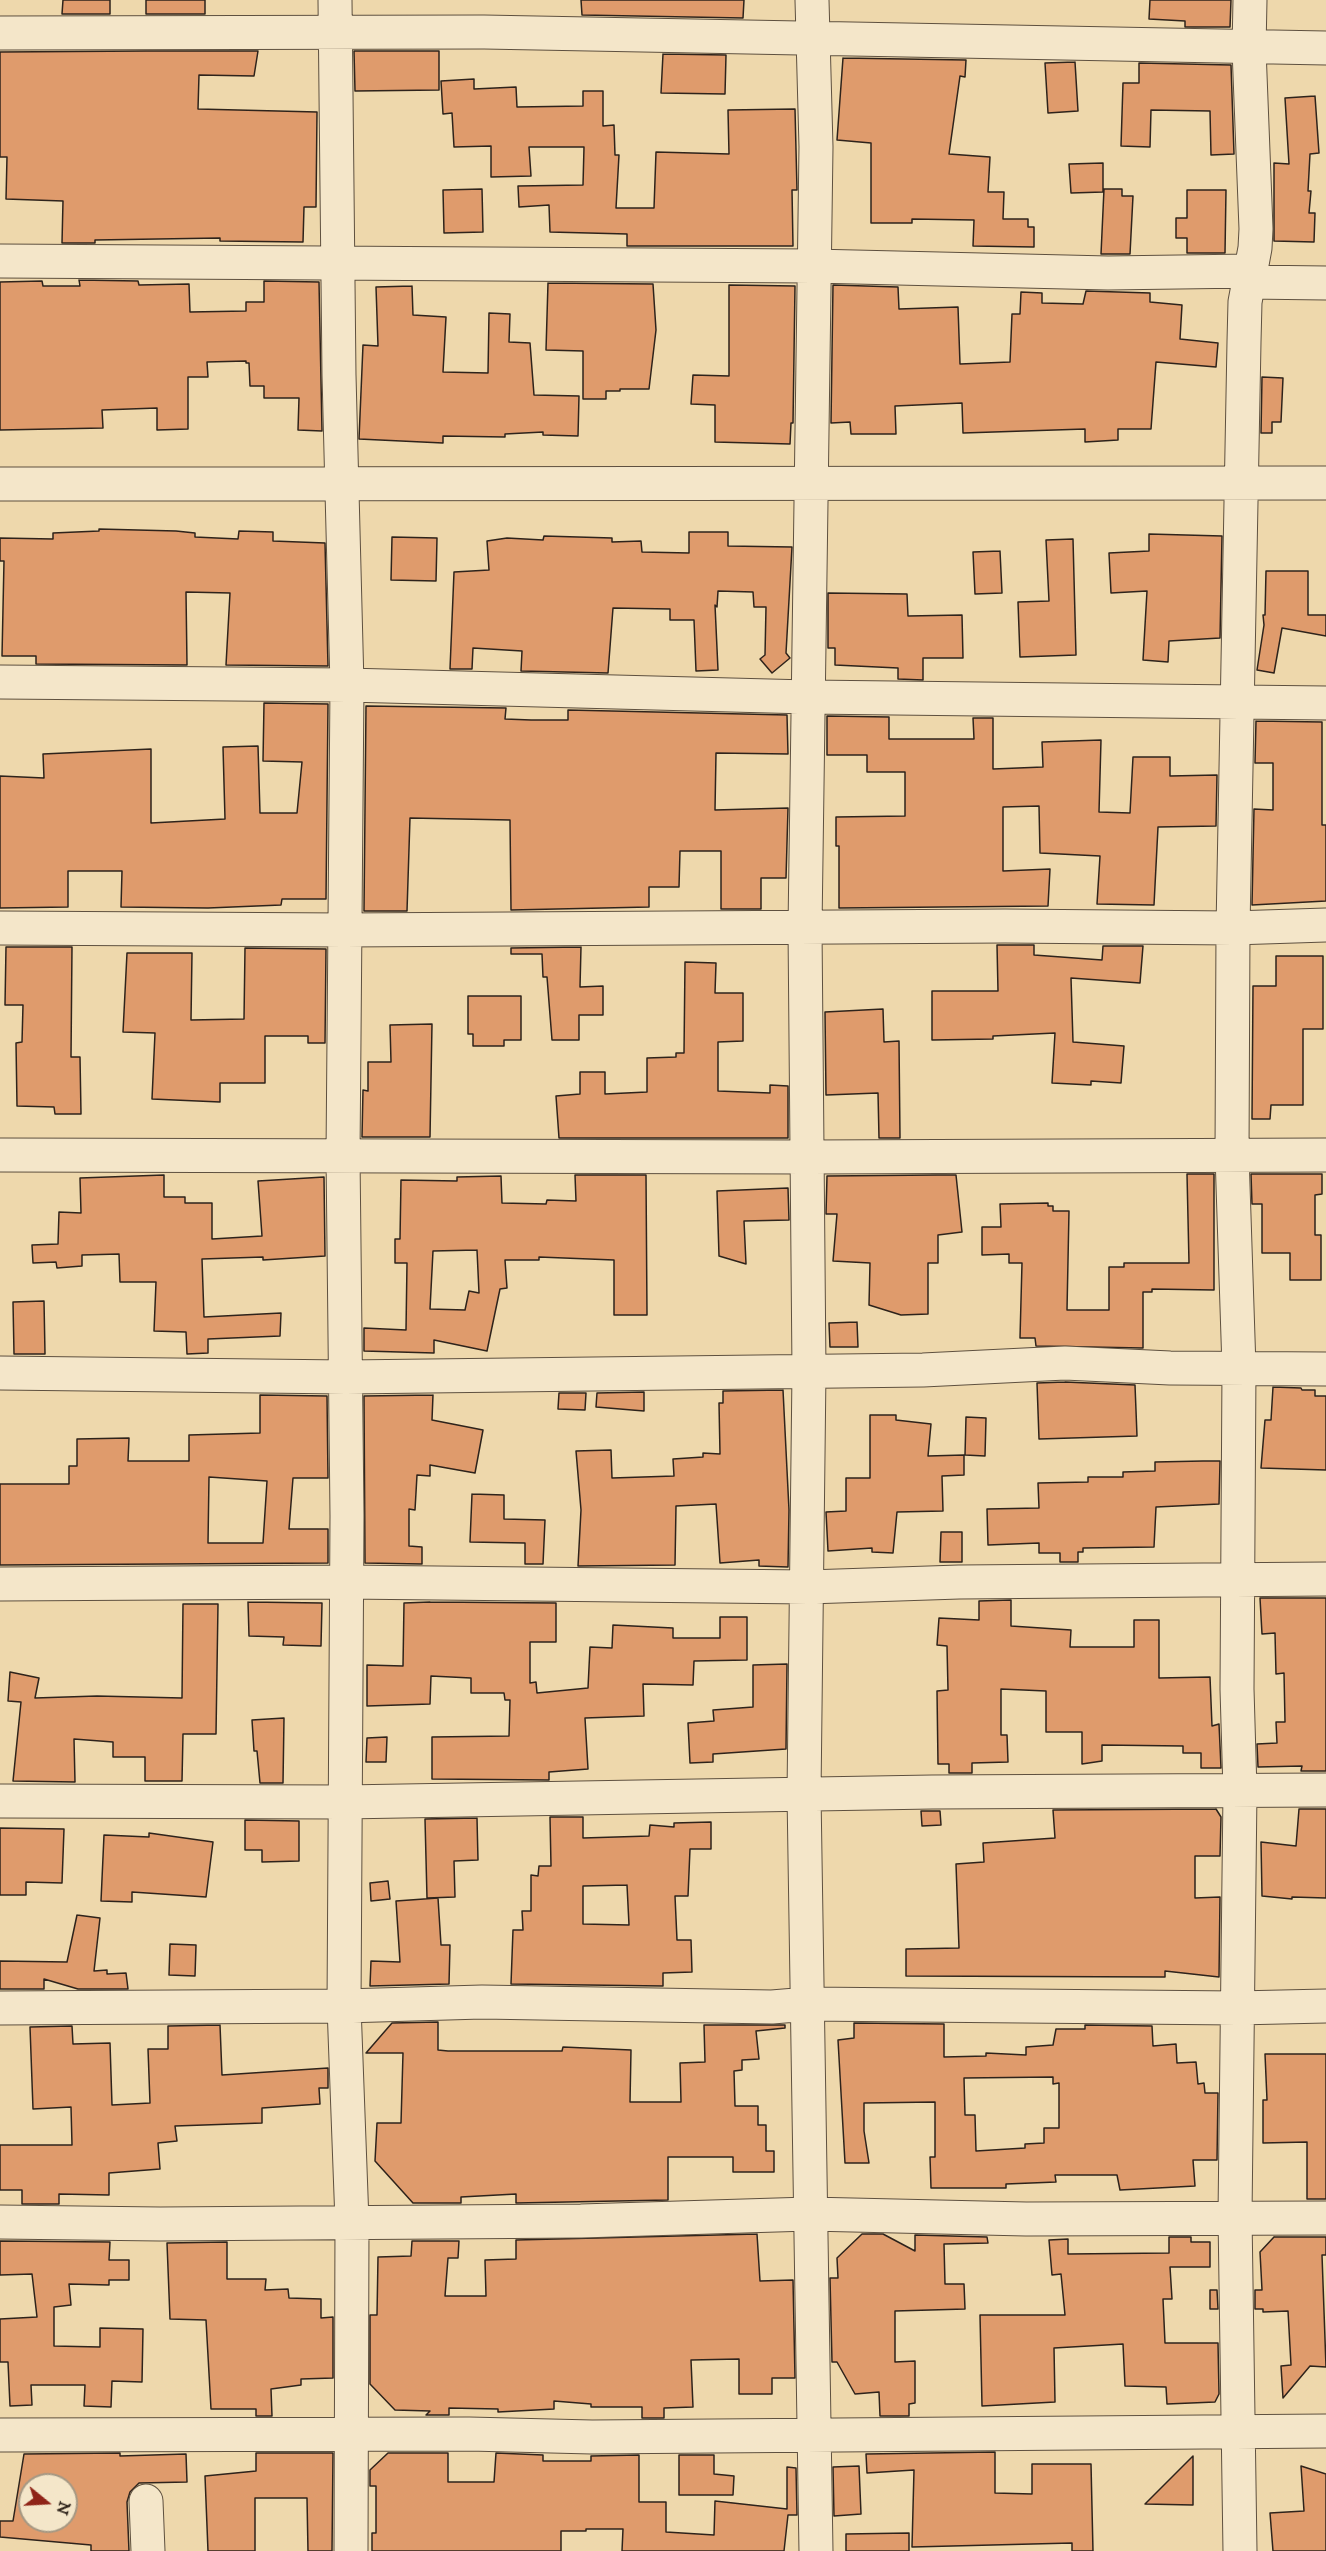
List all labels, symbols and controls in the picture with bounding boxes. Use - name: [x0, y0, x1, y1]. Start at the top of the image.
- north arrow: [18, 2473, 78, 2533]
- text: N: [52, 2499, 75, 2517]

